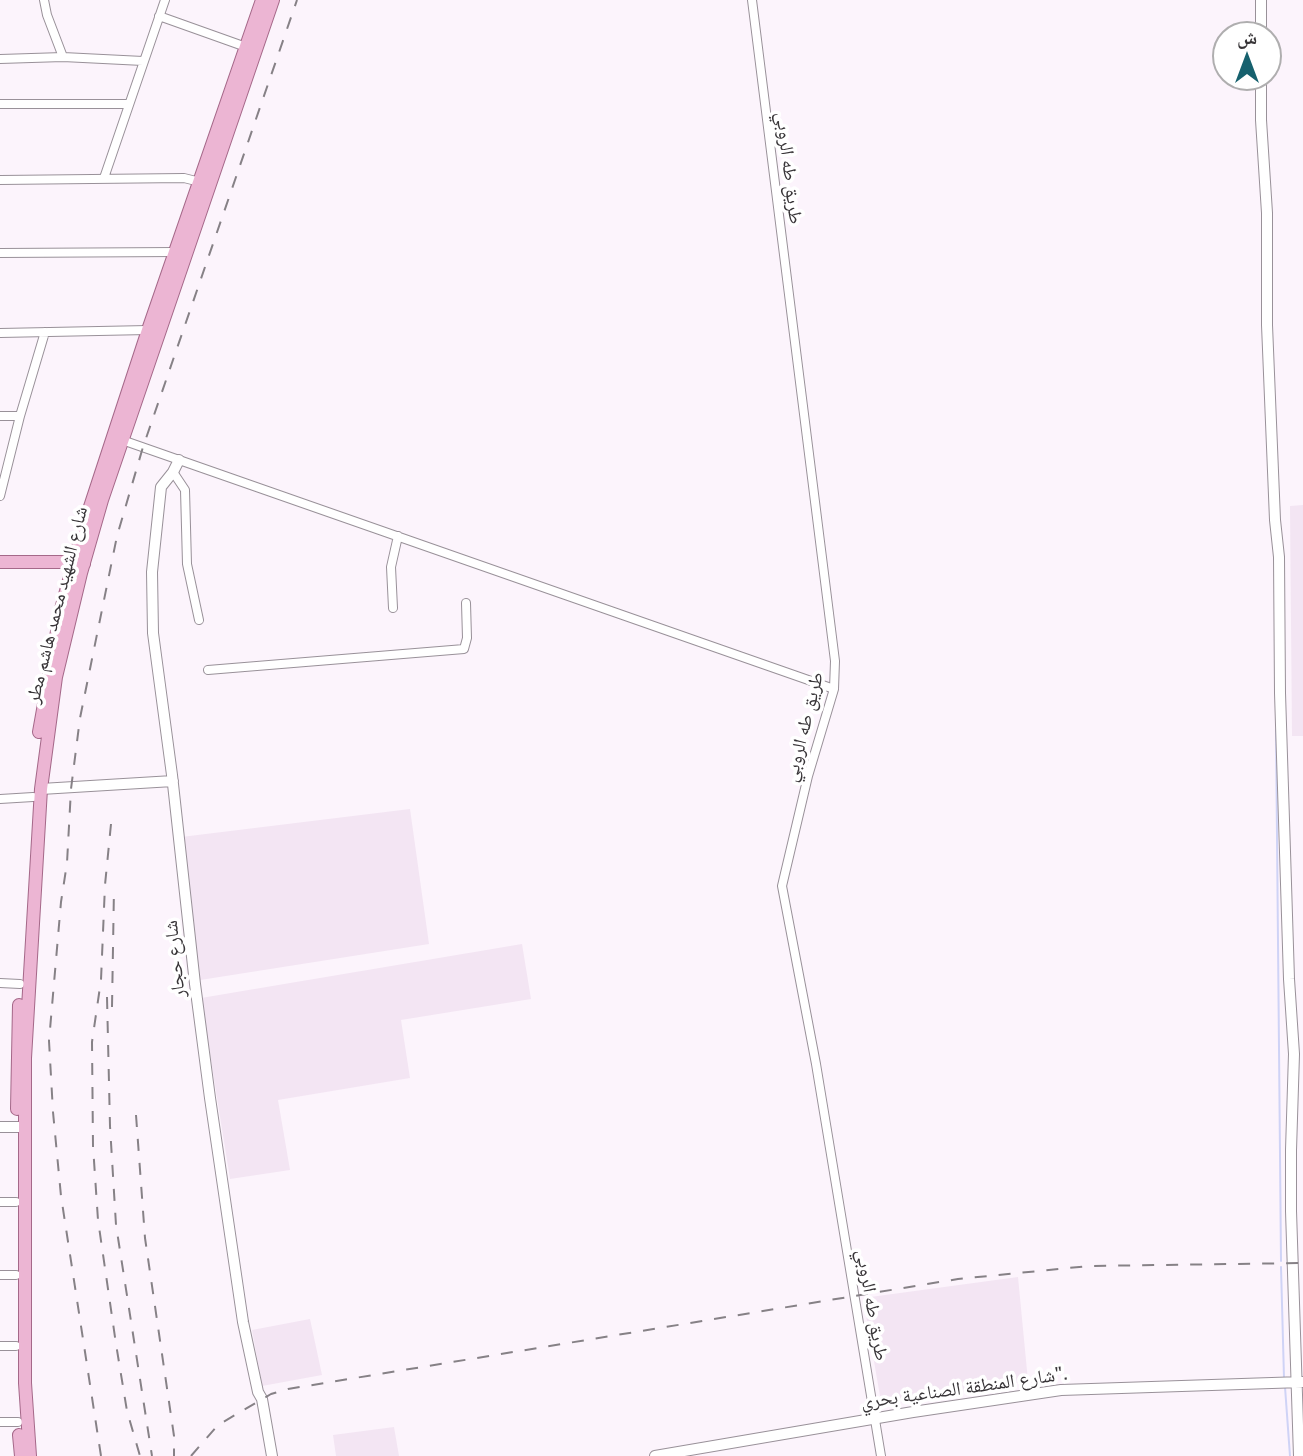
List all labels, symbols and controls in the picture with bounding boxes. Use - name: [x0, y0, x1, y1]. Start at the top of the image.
- north arrow: [1212, 21, 1282, 91]
- text: ش: [1237, 26, 1257, 48]
- street label: طريق طه الروبي: [771, 111, 807, 225]
- street label: شارع الشهيد محمد هاشم مطر: [21, 504, 93, 706]
- street label: طريق طه الروبي: [779, 670, 829, 784]
- street label: شارع حجار: [160, 919, 190, 999]
- street label: طريق طه الروبي: [851, 1248, 893, 1362]
- street label: شارع المنطقة الصناعية بحري".: [859, 1362, 1069, 1414]

